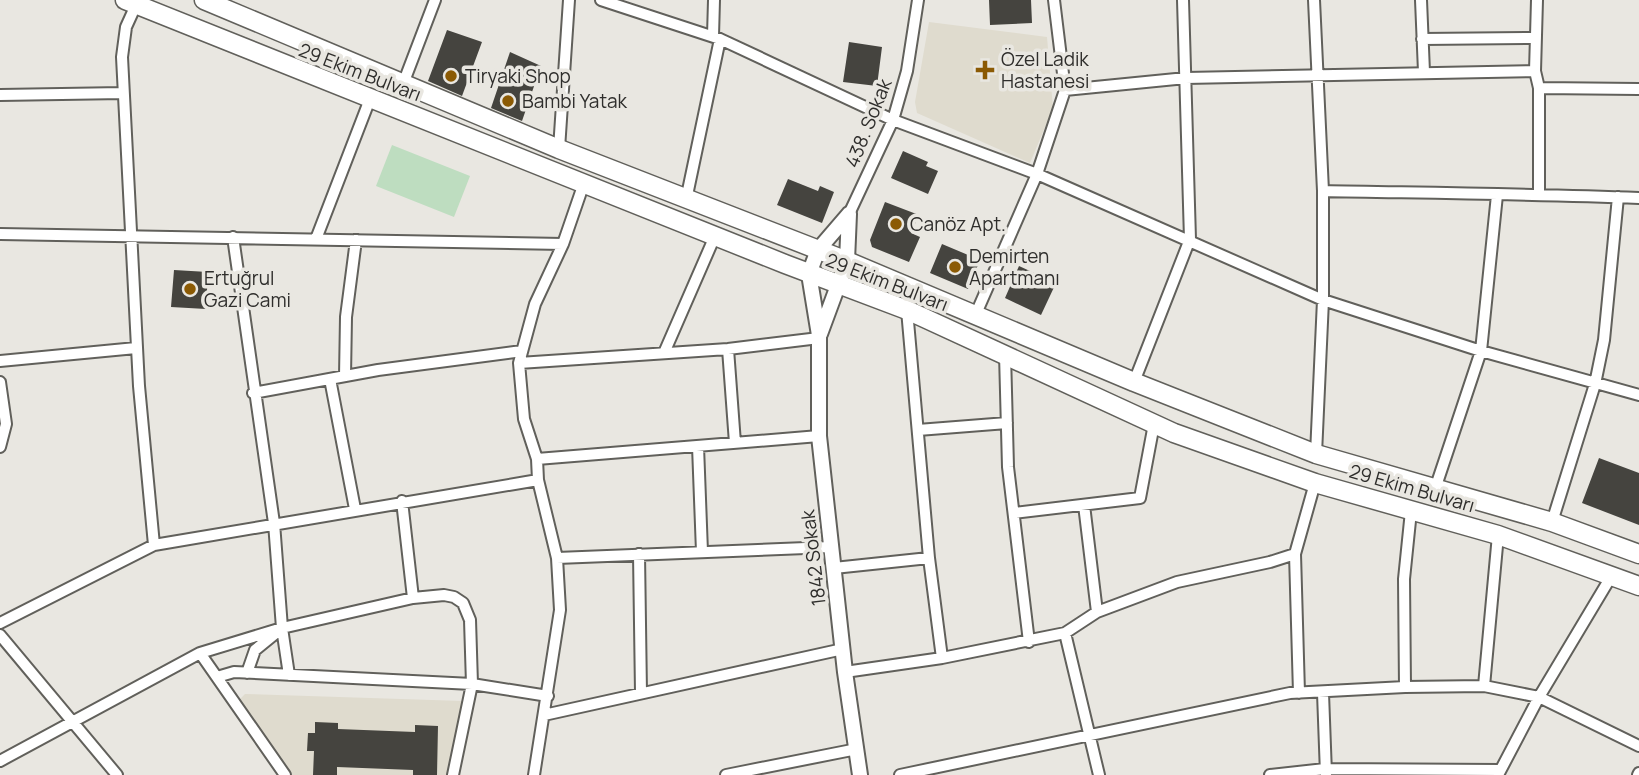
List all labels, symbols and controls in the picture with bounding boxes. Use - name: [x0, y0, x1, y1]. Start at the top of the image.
- street label: 29 Ekim Bulvarı: [295, 37, 425, 107]
- place label: Özel Ladik Hastanesi: [1001, 46, 1089, 94]
- marker: Özel Ladik Hastanesi: [975, 60, 995, 80]
- place label: Tiryaki Shop: [465, 63, 571, 89]
- marker: Tiryaki Shop: [443, 68, 459, 84]
- street label: 438. Sokak: [838, 74, 898, 171]
- place label: Bambi Yatak: [522, 88, 628, 114]
- marker: Bambi Yatak: [500, 93, 516, 109]
- place label: Canöz Apt.: [910, 211, 1006, 237]
- marker: Canöz Apt.: [888, 216, 904, 232]
- place label: Demirten Apartmanı: [969, 243, 1060, 291]
- street label: 29 Ekim Bulvarı: [822, 247, 952, 317]
- marker: Demirten Apartmanı: [947, 259, 963, 275]
- place label: Ertuğrul Gazi Cami: [204, 265, 291, 313]
- marker: Ertuğrul Gazi Cami: [182, 281, 198, 297]
- street label: 29 Ekim Bulvarı: [1346, 458, 1478, 518]
- street label: 1842 Sokak: [794, 508, 832, 608]

